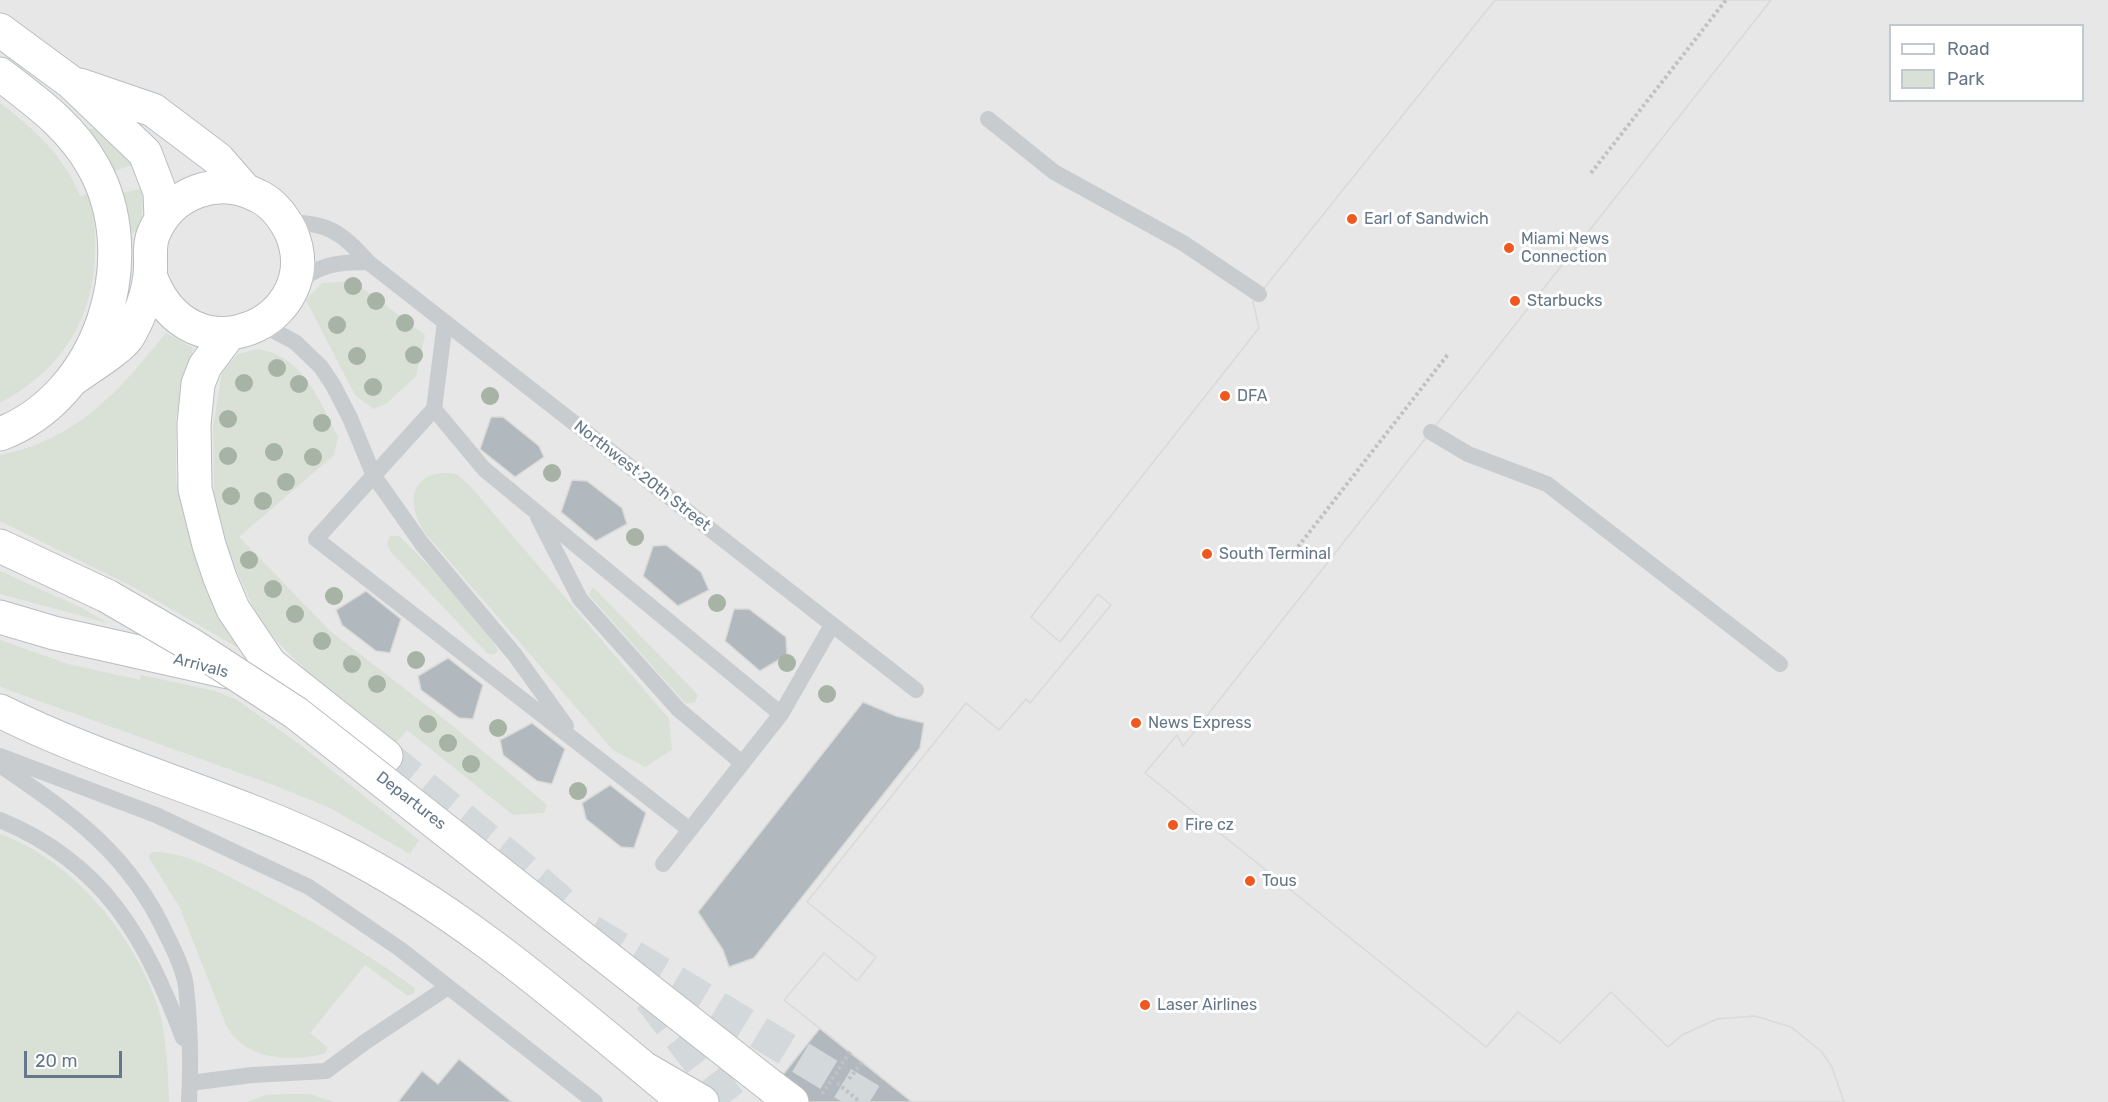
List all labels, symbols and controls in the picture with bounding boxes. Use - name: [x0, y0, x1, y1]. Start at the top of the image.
- legend: [1889, 24, 2084, 102]
- text: Road: [1947, 38, 1990, 60]
- text: Park: [1947, 68, 1984, 90]
- place label: Earl of Sandwich: [1364, 209, 1489, 229]
- marker: Earl of Sandwich: [1345, 212, 1359, 226]
- place label: Miami News Connection: [1521, 229, 1609, 267]
- marker: Miami News Connection: [1502, 241, 1516, 255]
- place label: Starbucks: [1527, 291, 1602, 311]
- marker: Starbucks: [1508, 294, 1522, 308]
- place label: DFA: [1237, 386, 1267, 406]
- marker: DFA: [1218, 389, 1232, 403]
- street label: Northwest 20th Street: [570, 417, 714, 535]
- place label: South Terminal: [1219, 544, 1331, 564]
- marker: South Terminal: [1200, 547, 1214, 561]
- street label: Arrivals: [171, 649, 231, 683]
- place label: News Express: [1148, 713, 1252, 733]
- marker: News Express: [1129, 716, 1143, 730]
- street label: Departures: [372, 768, 450, 834]
- place label: Fire cz: [1185, 815, 1234, 835]
- marker: Fire cz: [1166, 818, 1180, 832]
- place label: Tous: [1262, 871, 1297, 891]
- marker: Tous: [1243, 874, 1257, 888]
- place label: Laser Airlines: [1157, 995, 1257, 1015]
- marker: Laser Airlines: [1138, 998, 1152, 1012]
- scale bar: [27, 1039, 124, 1077]
- text: 20 m: [35, 1050, 77, 1072]

